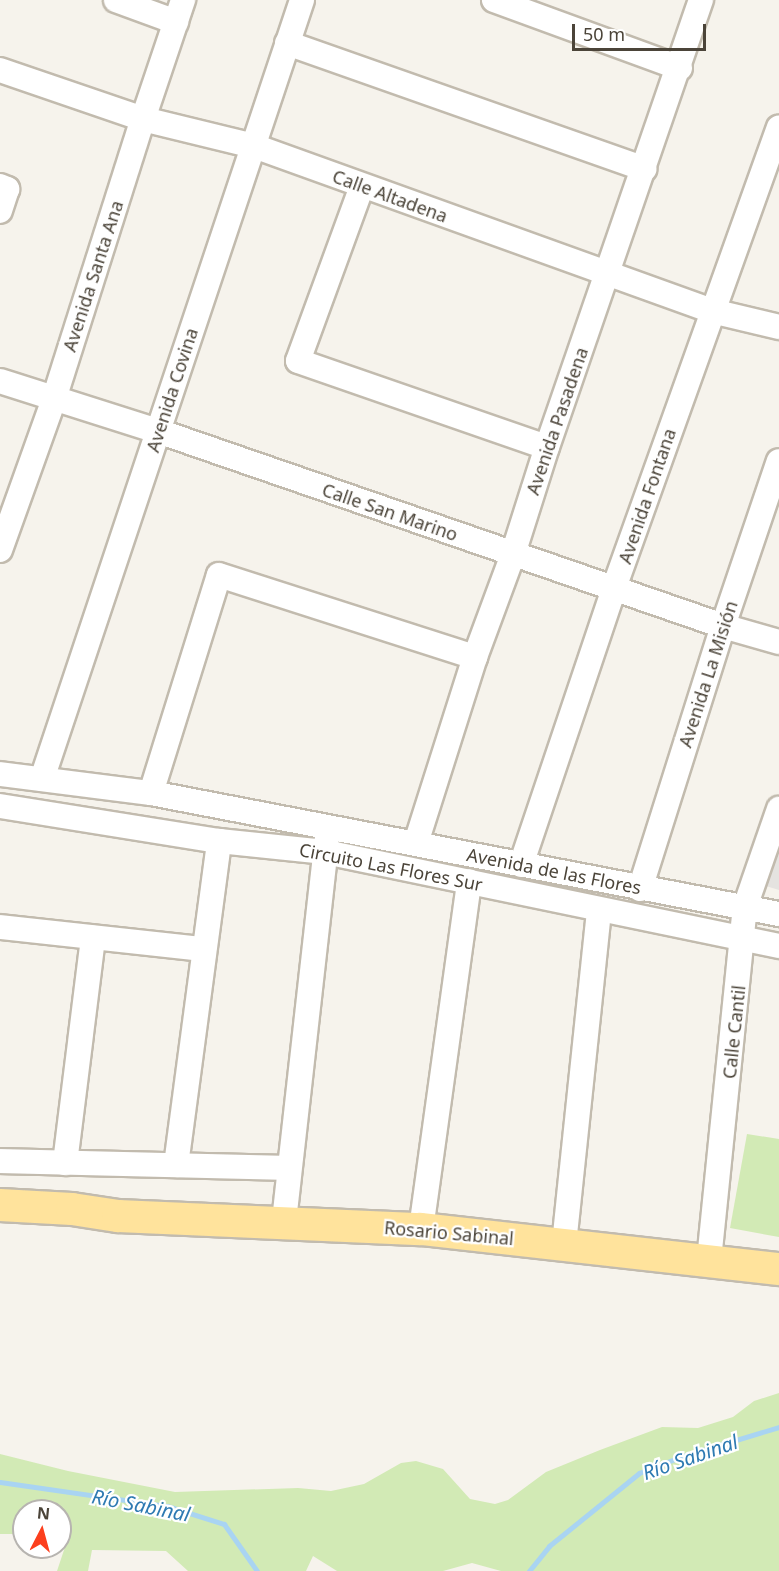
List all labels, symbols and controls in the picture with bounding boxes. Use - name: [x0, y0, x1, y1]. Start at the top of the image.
- scale bar: [575, 12, 708, 50]
- text: 50 m: [583, 22, 625, 46]
- street label: Calle Altadena: [330, 165, 450, 227]
- street label: Avenida Santa Ana: [58, 198, 128, 354]
- street label: Avenida Covina: [142, 325, 202, 455]
- street label: Avenida Pasadena: [522, 344, 592, 498]
- street label: Avenida Fontana: [614, 426, 680, 566]
- street label: Calle San Marino: [319, 479, 461, 545]
- street label: Avenida La Misión: [674, 598, 742, 750]
- street label: Circuito Las Flores Sur: [298, 839, 484, 895]
- street label: Avenida de las Flores: [465, 844, 643, 898]
- street label: Calle Cantil: [718, 984, 750, 1080]
- street label: Rosario Sabinal: [383, 1217, 515, 1249]
- water label: Río Sabinal: [639, 1429, 741, 1485]
- water label: Río Sabinal: [90, 1484, 192, 1526]
- north arrow: [12, 1499, 72, 1559]
- text: N: [36, 1501, 51, 1525]

